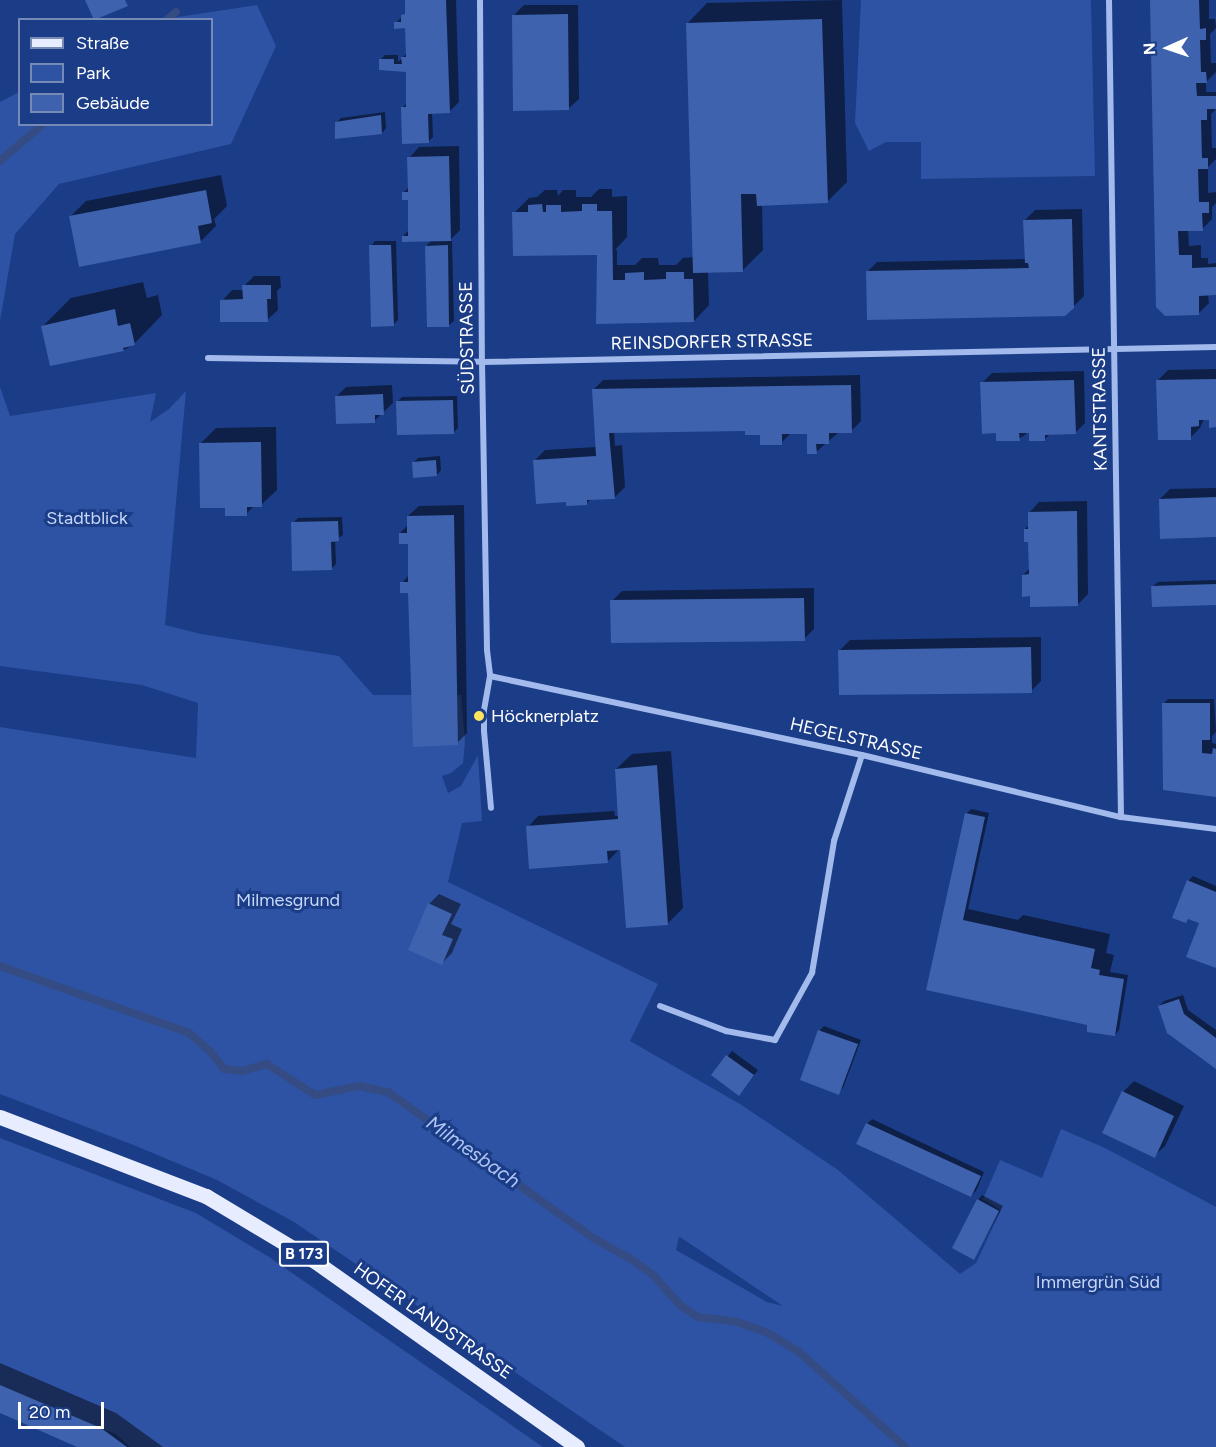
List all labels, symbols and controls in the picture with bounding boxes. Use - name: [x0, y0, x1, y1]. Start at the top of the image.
- legend: [18, 18, 213, 126]
- north arrow: [1138, 18, 1198, 78]
- text: Straße: [76, 32, 129, 54]
- text: N: [1140, 42, 1159, 56]
- text: Park: [76, 62, 110, 84]
- text: Gebäude: [76, 92, 150, 114]
- street label: SÜDSTRASSE: [455, 281, 479, 395]
- street label: REINSDORFER STRASSE: [610, 329, 814, 355]
- street label: KANTSTRASSE: [1088, 347, 1112, 471]
- park label: Stadtblick: [46, 507, 128, 529]
- place label: Höcknerplatz: [491, 705, 599, 727]
- marker: Höcknerplatz: [472, 709, 486, 723]
- street label: HEGELSTRASSE: [788, 713, 924, 765]
- park label: Milmesgrund: [236, 889, 340, 911]
- water label: Milmesbach: [422, 1111, 524, 1193]
- road number: B 173: [278, 1241, 330, 1267]
- street label: HOFER LANDSTRASSE: [350, 1258, 516, 1384]
- park label: Immergrün Süd: [1036, 1271, 1160, 1293]
- scale bar: [21, 1390, 106, 1428]
- text: 20 m: [29, 1401, 70, 1423]

